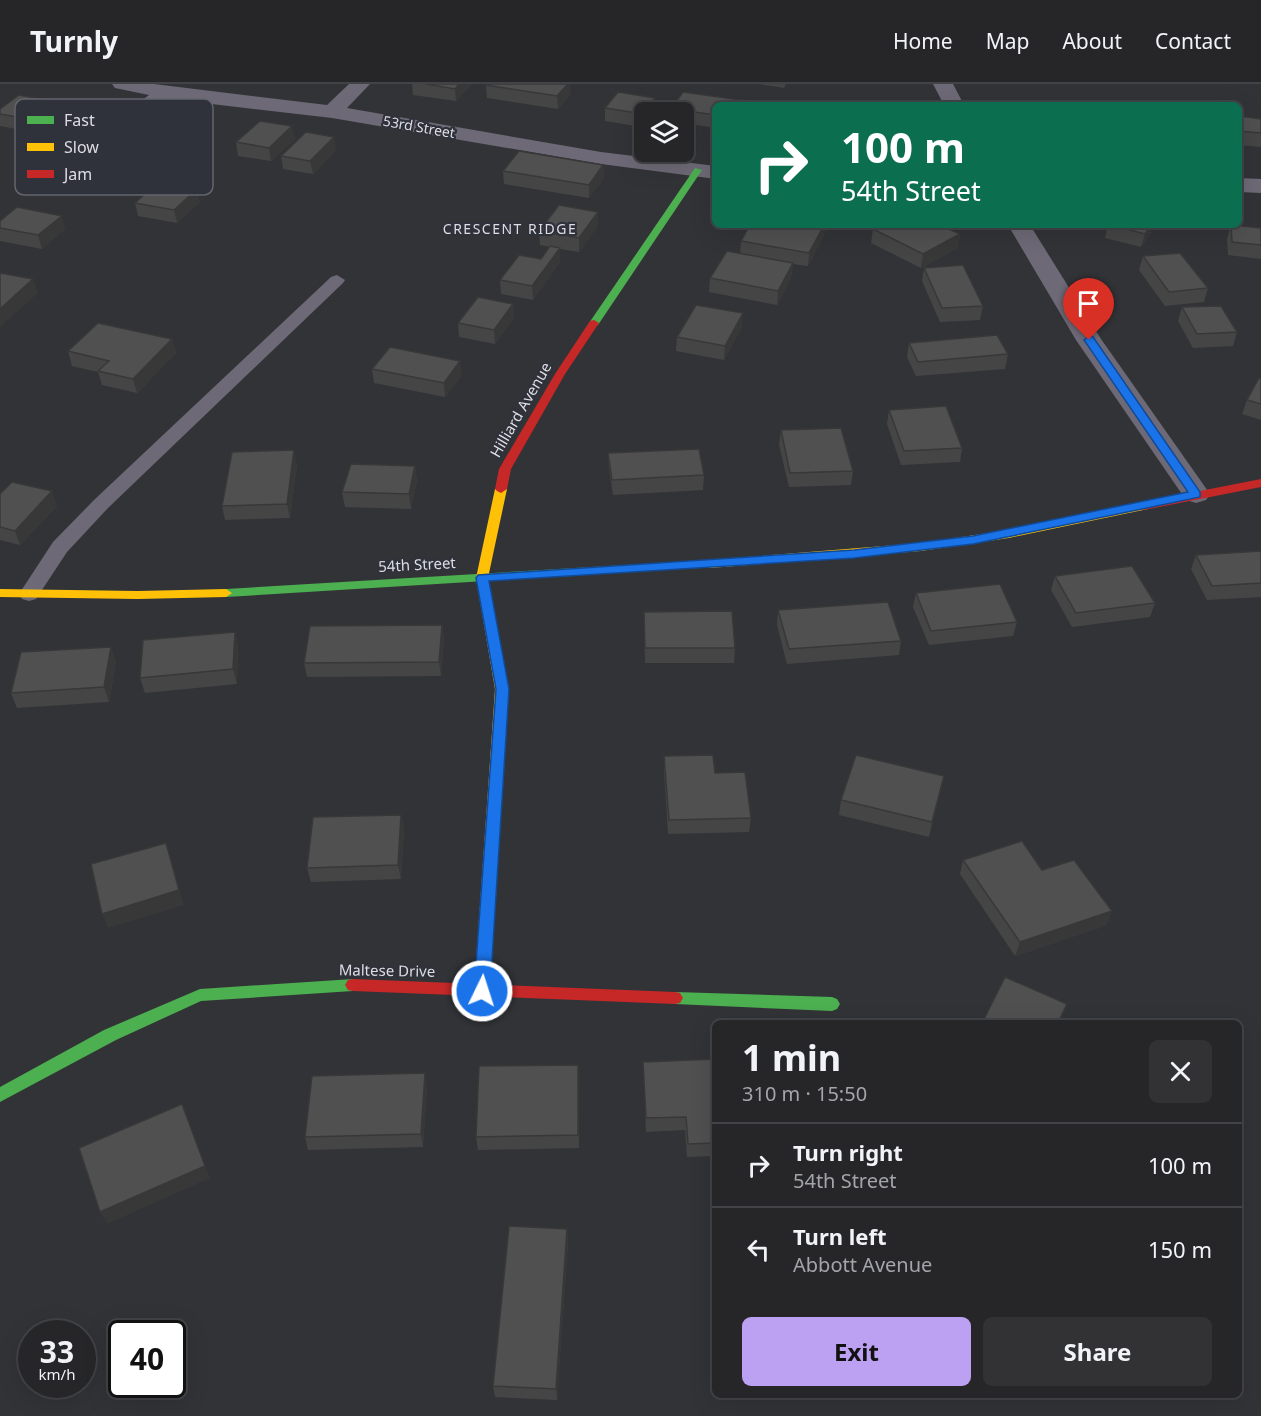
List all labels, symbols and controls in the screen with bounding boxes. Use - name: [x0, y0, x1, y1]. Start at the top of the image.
- text: Turnly: [30, 22, 118, 60]
- text: Home: [893, 27, 953, 55]
- text: Map: [986, 27, 1029, 55]
- text: About: [1062, 27, 1122, 55]
- text: Contact: [1155, 27, 1231, 55]
- legend: [15, 99, 213, 195]
- map controls: [634, 102, 694, 162]
- button: layers: [634, 102, 694, 162]
- text: Fast: [64, 109, 95, 131]
- street label: 53rd Street: [382, 111, 457, 142]
- text: 100 m: [841, 118, 965, 175]
- icon: right: [742, 126, 820, 204]
- text: Slow: [64, 136, 99, 158]
- text: Jam: [62, 163, 92, 185]
- text: 54th Street: [841, 172, 981, 209]
- district label: CRESCENT RIDGE: [443, 219, 577, 238]
- pin: [1063, 278, 1114, 340]
- icon: arrive: [1072, 287, 1105, 320]
- street label: Hilliard Avenue: [485, 358, 555, 461]
- street label: 54th Street: [378, 552, 457, 576]
- street label: Maltese Drive: [339, 959, 435, 981]
- position arrow: [450, 959, 514, 1023]
- text: 1 min: [742, 1033, 841, 1082]
- button: close: [1149, 1040, 1212, 1103]
- text: 310 m · 15:50: [742, 1080, 867, 1107]
- text: Turn right: [793, 1137, 903, 1167]
- icon: right: [742, 1149, 775, 1182]
- text: 100 m: [1148, 1150, 1212, 1180]
- text: 54th Street: [793, 1167, 897, 1194]
- text: Turn left: [793, 1221, 887, 1251]
- icon: left: [742, 1233, 775, 1266]
- text: 150 m: [1148, 1234, 1212, 1264]
- text: Abbott Avenue: [793, 1251, 932, 1278]
- button: Exit: [742, 1317, 971, 1386]
- button: Share: [983, 1317, 1212, 1386]
- speed limit sign: 40: [108, 1320, 186, 1398]
- text: 33: [40, 1331, 74, 1372]
- text: km/h: [39, 1364, 75, 1384]

